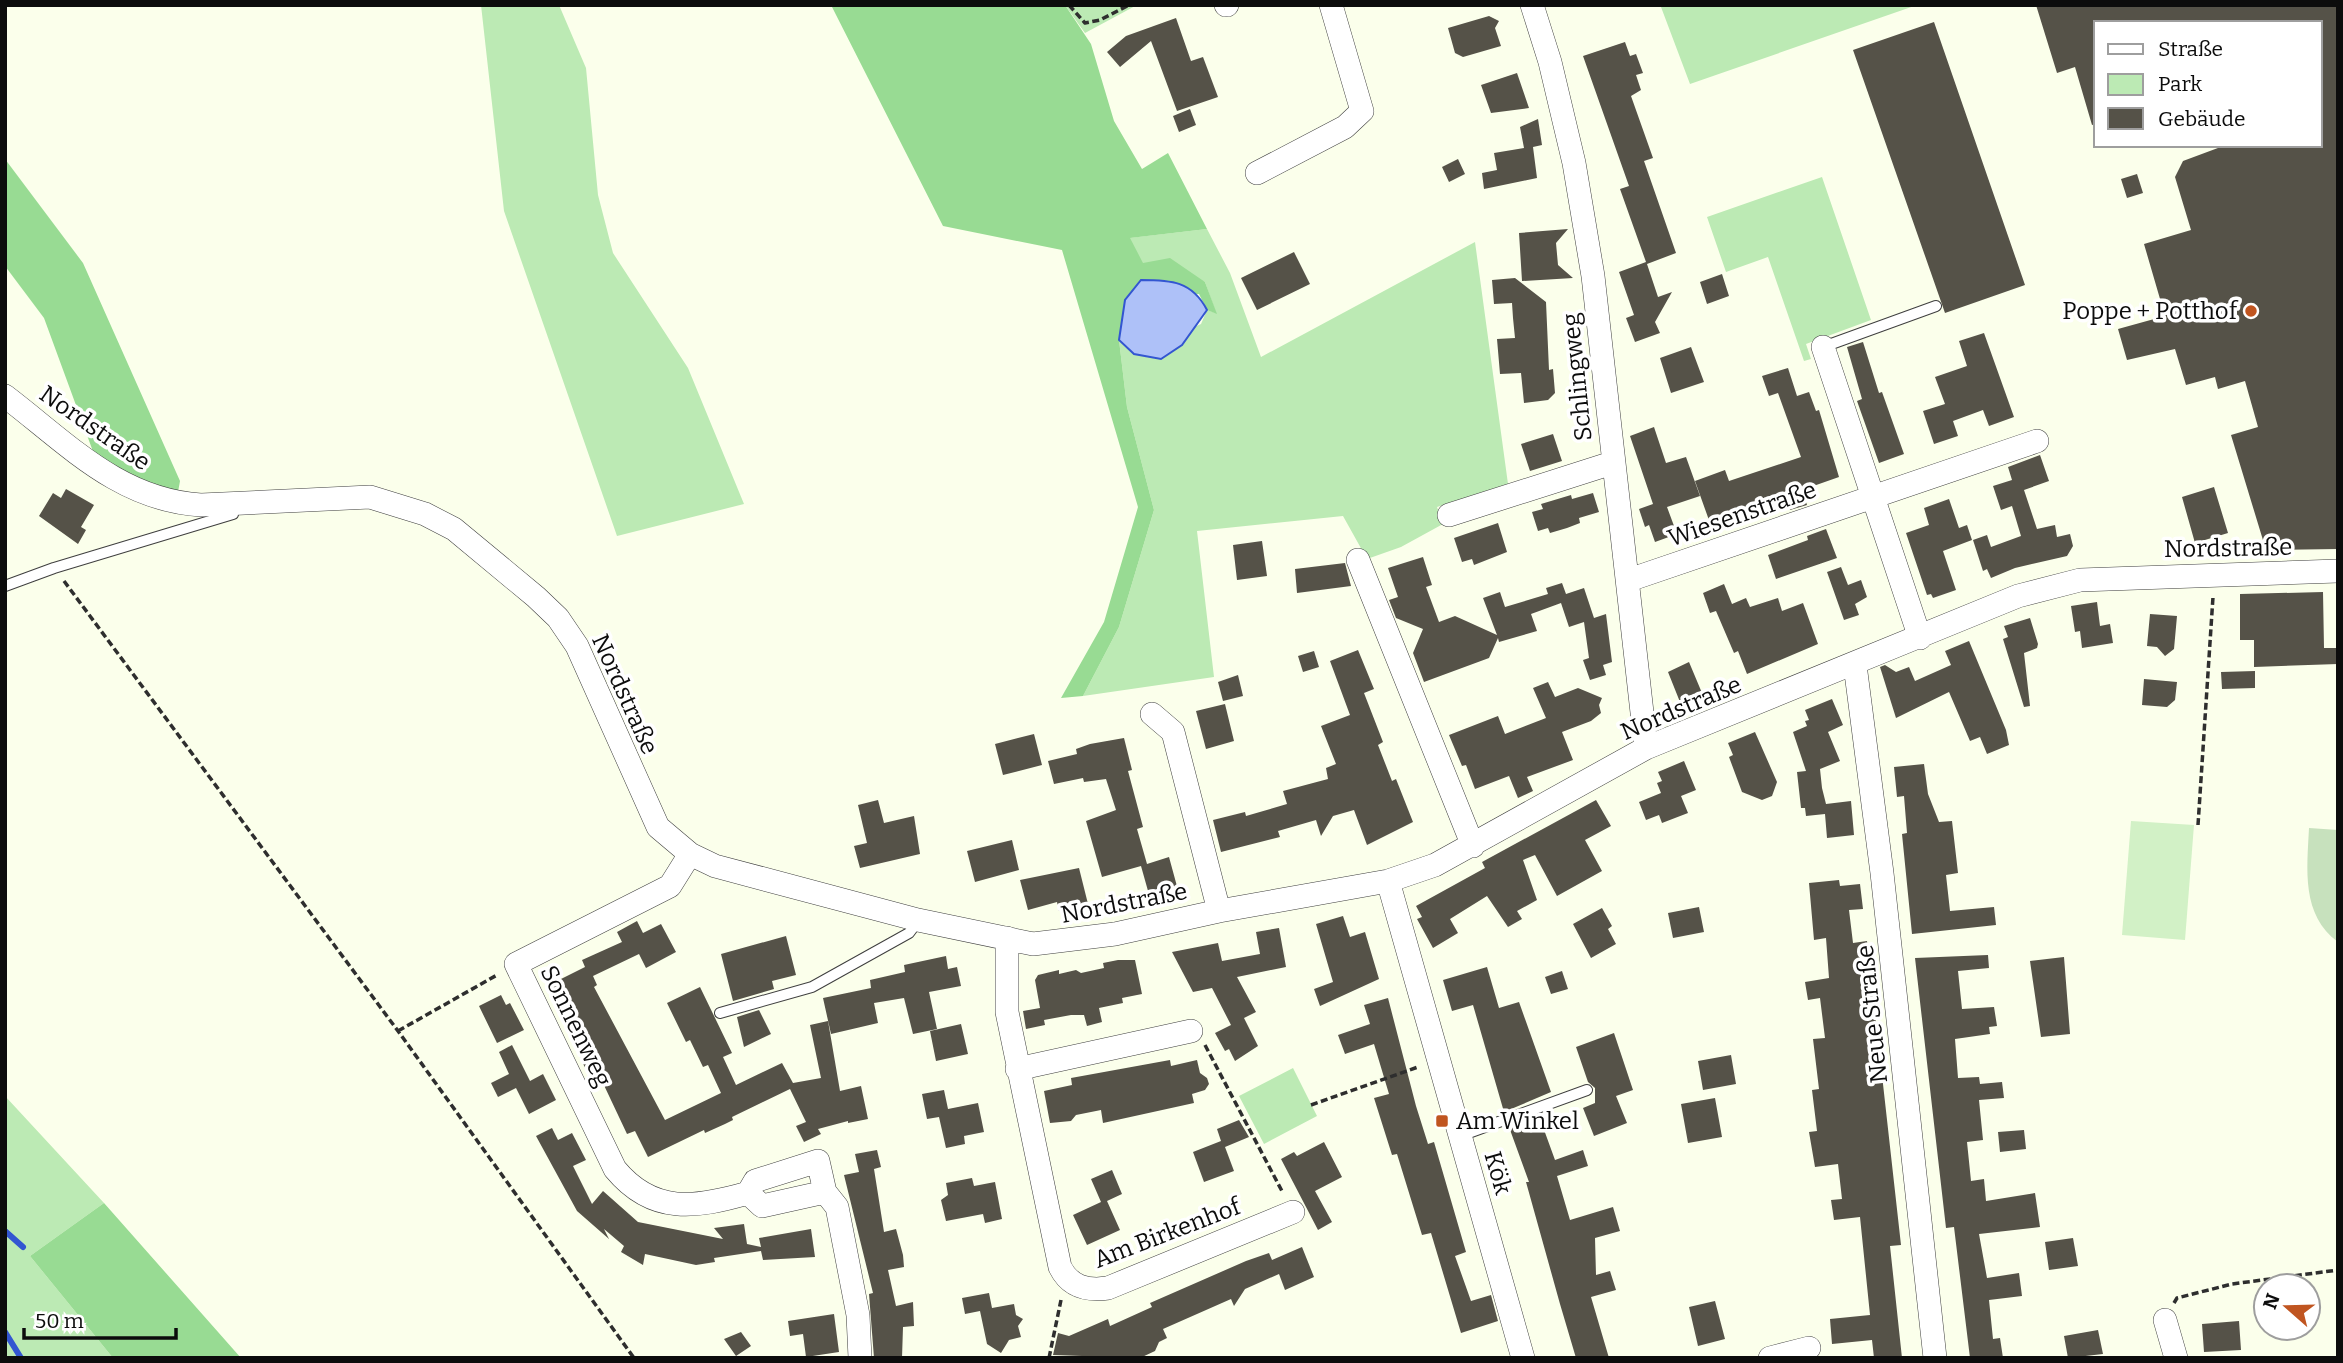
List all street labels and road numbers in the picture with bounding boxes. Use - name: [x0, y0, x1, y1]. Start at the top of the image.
- street label: Schlingweg: [1556, 312, 1598, 442]
- street label: Nordstraße: [34, 380, 156, 476]
- street label: Wiesenstraße: [1664, 475, 1820, 553]
- street label: Nordstraße: [2164, 533, 2292, 563]
- street label: Nordstraße: [586, 630, 664, 758]
- street label: Nordstraße: [1616, 670, 1746, 746]
- street label: Nordstraße: [1058, 877, 1190, 929]
- street label: Neue Straße: [1851, 944, 1893, 1084]
- street label: Sonnenweg: [535, 961, 617, 1091]
- street label: Kök: [1479, 1148, 1518, 1198]
- street label: Am Birkenhof: [1090, 1192, 1246, 1274]

